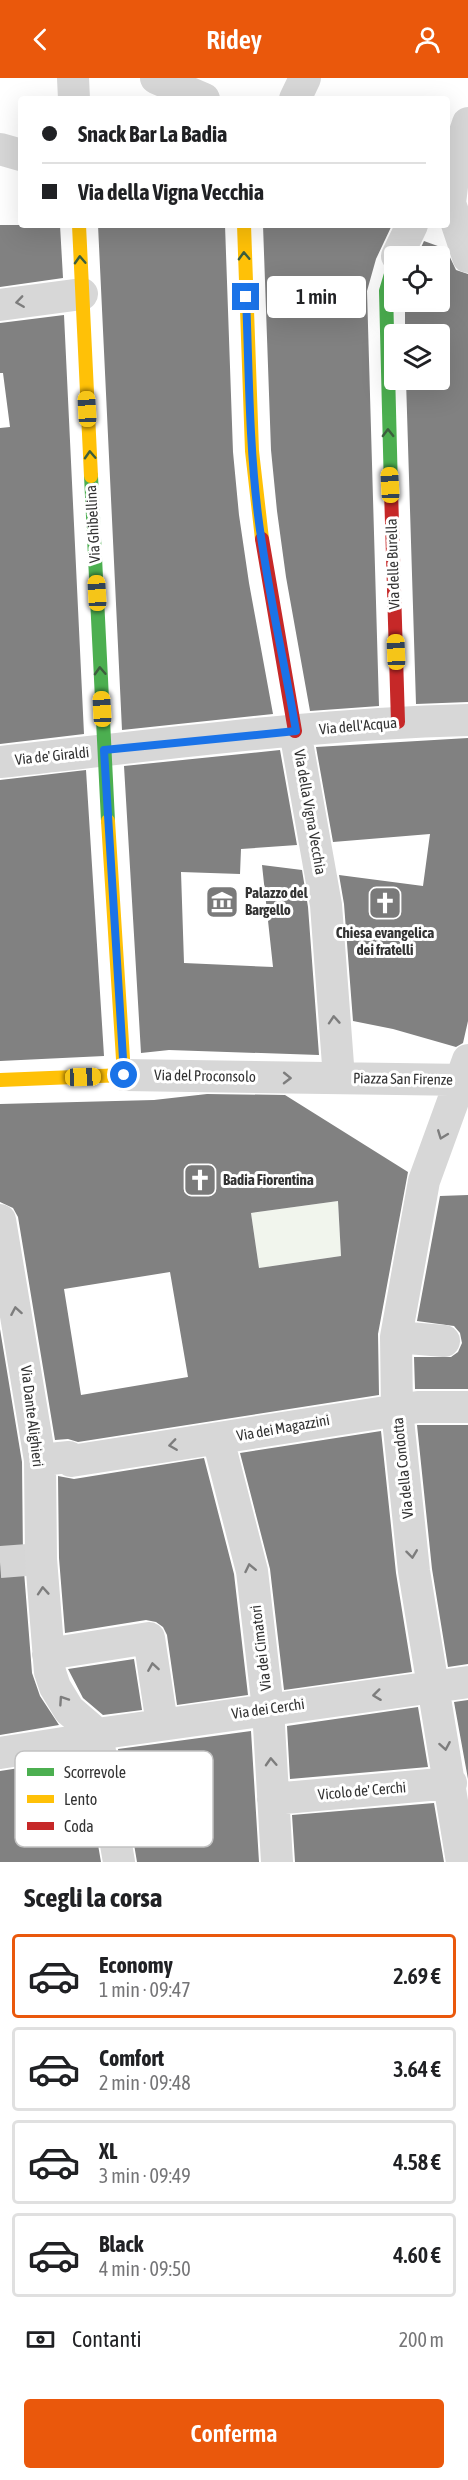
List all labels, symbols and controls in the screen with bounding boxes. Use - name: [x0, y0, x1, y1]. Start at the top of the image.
- icon: back: [24, 23, 57, 56]
- icon: person: [411, 23, 444, 56]
- text: Ridey: [206, 24, 262, 55]
- text: Snack Bar La Badia: [78, 121, 227, 147]
- text: Via della Vigna Vecchia: [78, 179, 264, 205]
- map controls: [384, 246, 450, 390]
- button: locate: [384, 246, 450, 312]
- one-way arrow: [238, 251, 251, 260]
- one-way arrow: [74, 256, 87, 265]
- callout: 1 min: [267, 276, 366, 318]
- route end: [232, 283, 259, 310]
- text: 1 min: [296, 285, 337, 308]
- one-way arrow: [15, 296, 25, 308]
- button: layers: [384, 324, 450, 390]
- car: [77, 391, 97, 427]
- one-way arrow: [382, 428, 394, 437]
- one-way arrow: [83, 450, 96, 459]
- car: [380, 467, 400, 503]
- street label: Via Ghibellina: [82, 485, 103, 563]
- street label: Via delle Burella: [382, 518, 403, 610]
- car: [87, 575, 107, 611]
- car: [386, 634, 406, 670]
- one-way arrow: [94, 666, 107, 675]
- car: [92, 691, 112, 727]
- street label: Via dell'Acqua: [318, 714, 398, 737]
- street label: Via de' Giraldi: [14, 743, 90, 768]
- street label: Via della Vigna Vecchia: [291, 748, 330, 876]
- museum icon: Palazzo del Bargello: [204, 884, 240, 920]
- place label: Palazzo del Bargello: [245, 884, 309, 918]
- church icon: Chiesa evangelica dei fratelli: [367, 885, 403, 921]
- place label: Chiesa evangelica dei fratelli: [336, 924, 434, 958]
- one-way arrow: [328, 1015, 341, 1024]
- route start: [110, 1061, 137, 1088]
- street label: Via del Proconsolo: [154, 1066, 256, 1085]
- car: [65, 1067, 101, 1087]
- street label: Piazza San Firenze: [353, 1069, 453, 1088]
- one-way arrow: [283, 1072, 292, 1084]
- one-way arrow: [436, 1129, 449, 1139]
- church icon: Badia Fiorentina: [182, 1162, 218, 1198]
- place label: Badia Fiorentina: [223, 1171, 314, 1188]
- one-way arrow: [10, 1306, 23, 1316]
- street label: Via Dante Alighieri: [18, 1364, 47, 1468]
- street label: Via dei Magazzini: [235, 1411, 331, 1444]
- street label: Via della Condotta: [389, 1417, 416, 1519]
- one-way arrow: [168, 1439, 178, 1451]
- one-way arrow: [406, 1549, 418, 1559]
- one-way arrow: [245, 1563, 258, 1573]
- one-way arrow: [37, 1587, 50, 1596]
- street label: Via dei Cimatori: [247, 1604, 274, 1692]
- one-way arrow: [148, 1662, 160, 1671]
- one-way arrow: [372, 1688, 382, 1700]
- street label: Via dei Cerchi: [230, 1695, 306, 1722]
- one-way arrow: [59, 1696, 70, 1707]
- one-way arrow: [438, 1741, 451, 1751]
- legend: [15, 1751, 213, 1847]
- one-way arrow: [264, 1757, 277, 1766]
- text: Scorrevole: [64, 1763, 126, 1781]
- street label: Vicolo de' Cerchi: [317, 1778, 407, 1803]
- text: Lento: [64, 1790, 97, 1808]
- text: Coda: [64, 1817, 94, 1835]
- text: Scegli la corsa: [24, 1882, 162, 1913]
- icon: car: [27, 1949, 81, 2003]
- text: Economy: [99, 1952, 173, 1978]
- text: 2.69 €: [393, 1963, 441, 1989]
- text: 1 min · 09:47: [99, 1978, 191, 2001]
- icon: car: [27, 2042, 81, 2096]
- text: Comfort: [99, 2045, 164, 2071]
- text: 3.64 €: [393, 2056, 441, 2082]
- text: 2 min · 09:48: [99, 2071, 191, 2094]
- icon: car: [27, 2135, 81, 2189]
- text: XL: [99, 2138, 117, 2164]
- text: 4.58 €: [393, 2149, 441, 2175]
- text: 3 min · 09:49: [99, 2164, 191, 2187]
- icon: car: [27, 2228, 81, 2282]
- text: Black: [99, 2231, 143, 2257]
- text: 4.60 €: [393, 2242, 441, 2268]
- text: 4 min · 09:50: [99, 2257, 191, 2280]
- icon: cash: [24, 2323, 57, 2356]
- text: Contanti: [72, 2326, 142, 2352]
- text: 200 m: [399, 2328, 444, 2351]
- button: Conferma: [24, 2399, 444, 2468]

